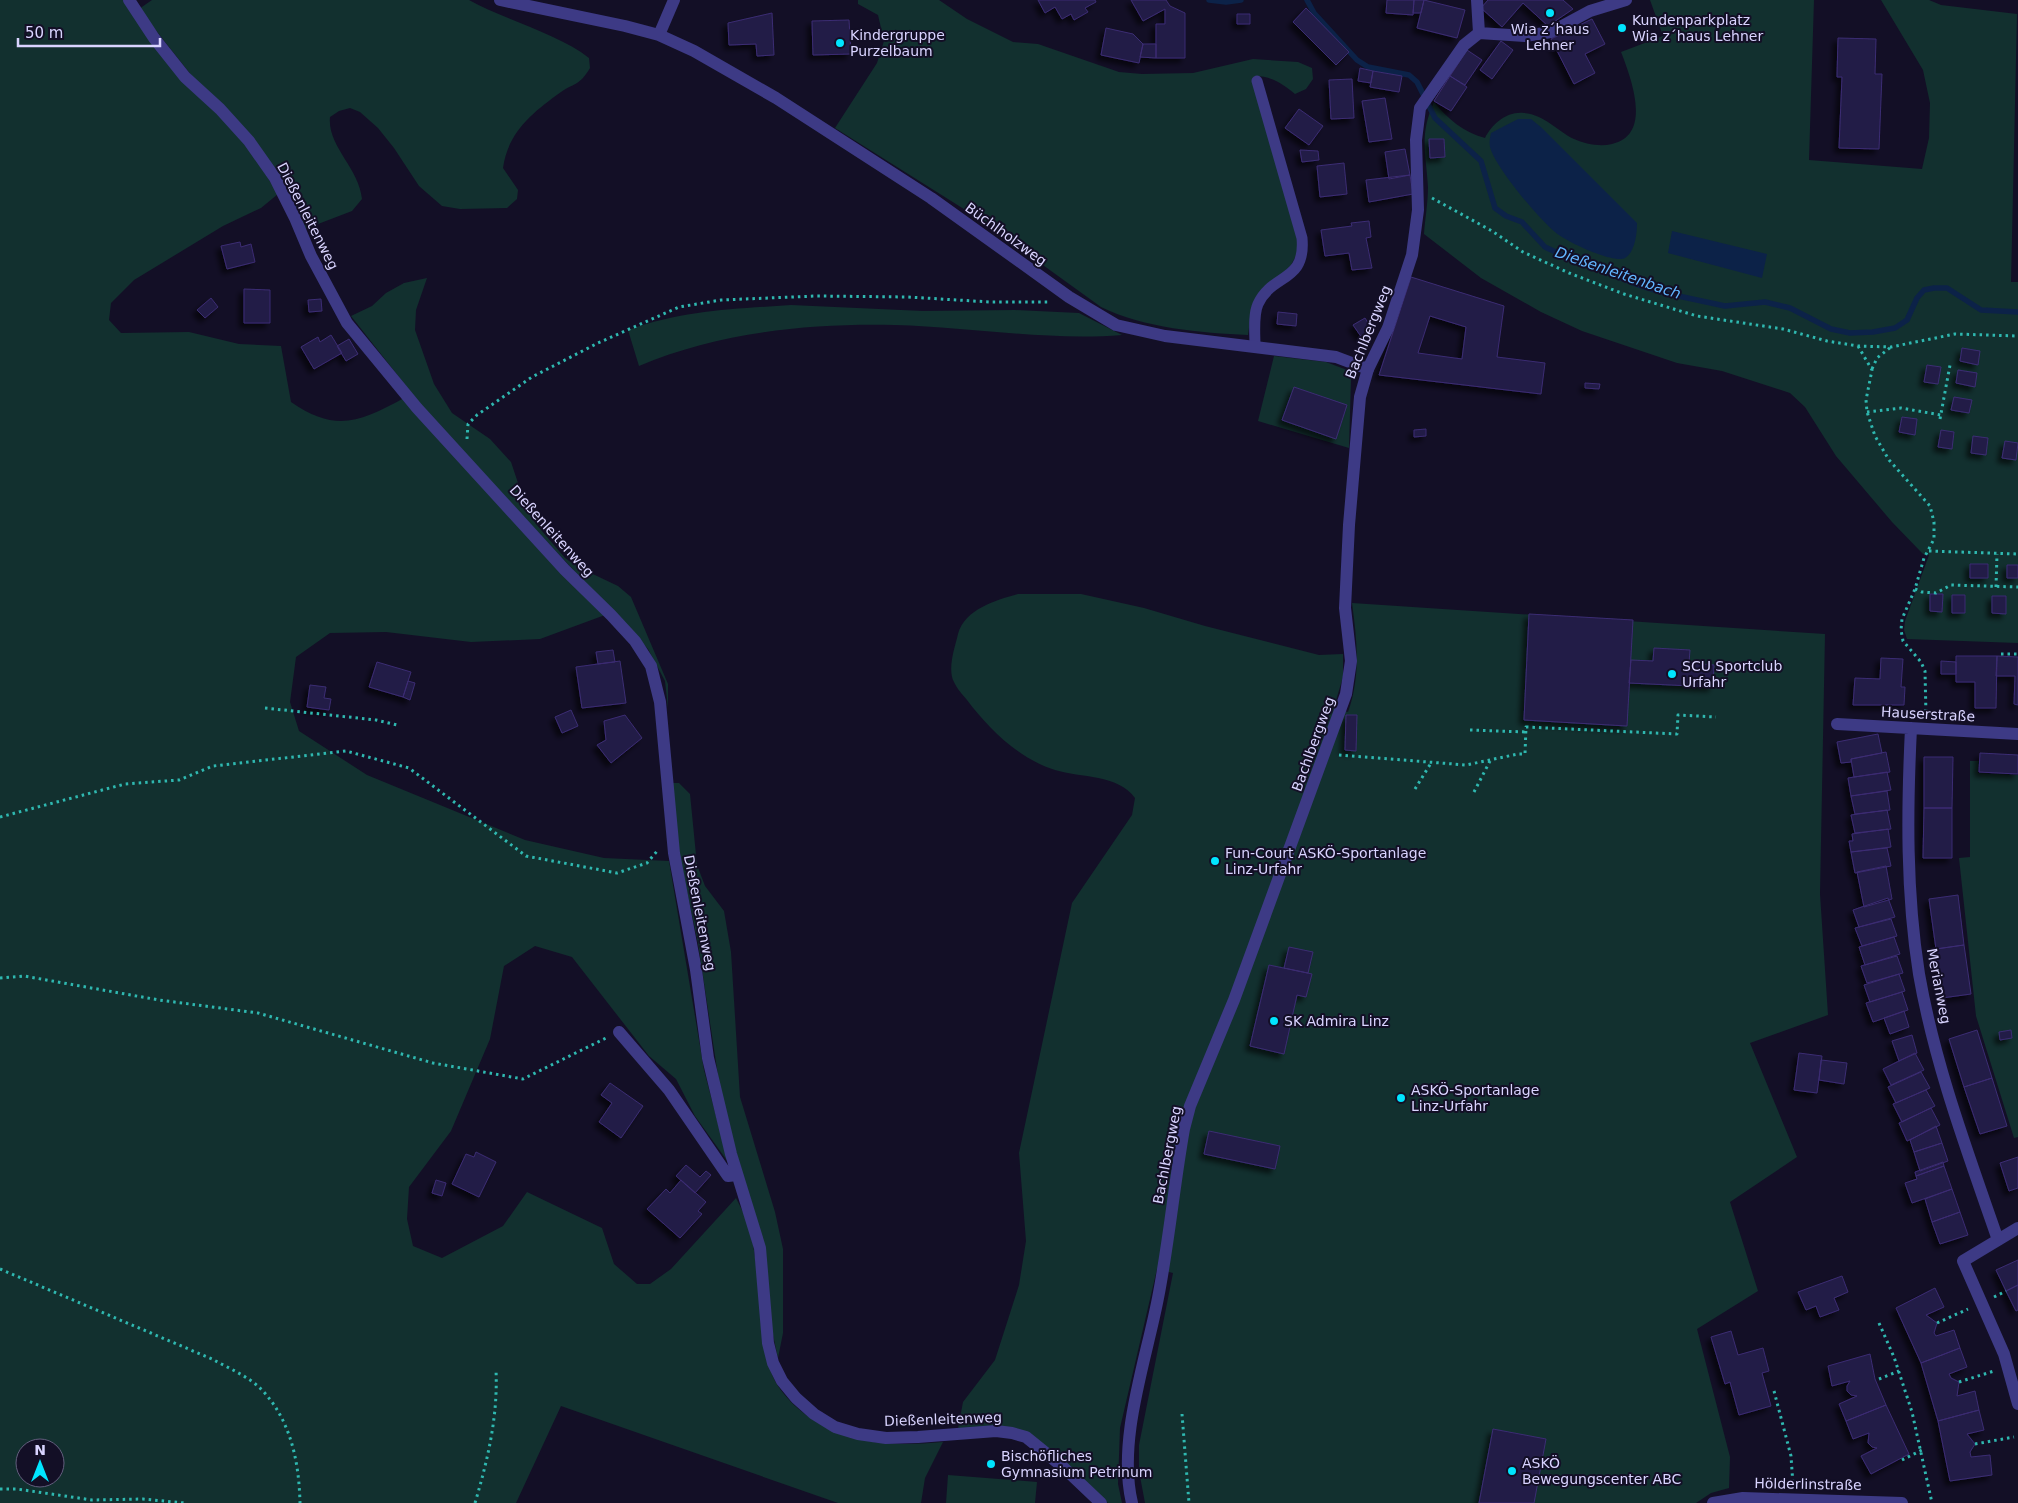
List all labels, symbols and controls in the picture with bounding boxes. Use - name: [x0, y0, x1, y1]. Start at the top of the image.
- marker: Wia z´haus Lehner: [1544, 7, 1556, 19]
- place label: Kundenparkplatz Wia z´haus Lehner: [1632, 12, 1763, 44]
- scale bar: [18, 15, 160, 47]
- place label: Wia z´haus Lehner: [1511, 21, 1589, 53]
- marker: Kundenparkplatz Wia z´haus Lehner: [1616, 22, 1628, 34]
- text: 50 m: [25, 24, 63, 42]
- place label: Kindergruppe Purzelbaum: [850, 27, 945, 59]
- marker: Kindergruppe Purzelbaum: [834, 37, 846, 49]
- street label: Dießenleitenweg: [274, 160, 342, 272]
- street label: Büchlholzweg: [962, 199, 1050, 269]
- water label: Dießenleitenbach: [1553, 243, 1683, 303]
- street label: Bachlbergweg: [1342, 283, 1394, 381]
- street label: Dießenleitenweg: [507, 482, 597, 580]
- place label: SCU Sportclub Urfahr: [1682, 658, 1782, 690]
- marker: SCU Sportclub Urfahr: [1666, 668, 1678, 680]
- street label: Bachlbergweg: [1288, 695, 1338, 793]
- street label: Hauserstraße: [1881, 704, 1975, 724]
- place label: Fun-Court ASKÖ-Sportanlage Linz-Urfahr: [1225, 844, 1426, 877]
- street label: Dießenleitenweg: [681, 854, 719, 972]
- marker: Fun-Court ASKÖ-Sportanlage Linz-Urfahr: [1209, 855, 1221, 867]
- street label: Merianweg: [1924, 947, 1954, 1025]
- place label: SK Admira Linz: [1284, 1013, 1389, 1029]
- marker: SK Admira Linz: [1268, 1015, 1280, 1027]
- place label: ASKÖ-Sportanlage Linz-Urfahr: [1411, 1081, 1539, 1114]
- marker: ASKÖ-Sportanlage Linz-Urfahr: [1395, 1092, 1407, 1104]
- street label: Bachlbergweg: [1150, 1105, 1184, 1205]
- street label: Dießenleitenweg: [884, 1409, 1002, 1429]
- north arrow: [15, 1438, 65, 1488]
- text: N: [34, 1442, 46, 1458]
- place label: Bischöfliches Gymnasium Petrinum: [1001, 1448, 1152, 1480]
- place label: ASKÖ Bewegungscenter ABC: [1522, 1454, 1682, 1487]
- marker: Bischöfliches Gymnasium Petrinum: [985, 1458, 997, 1470]
- marker: ASKÖ Bewegungscenter ABC: [1506, 1465, 1518, 1477]
- street label: Hölderlinstraße: [1754, 1475, 1862, 1493]

